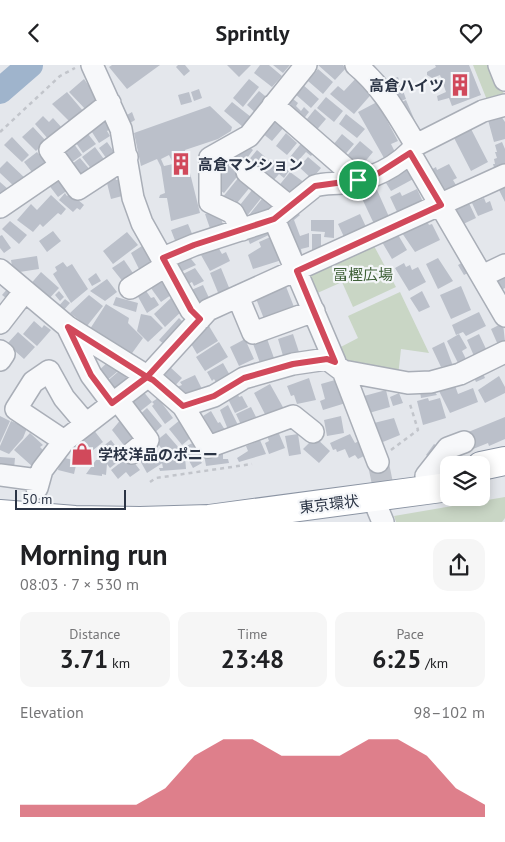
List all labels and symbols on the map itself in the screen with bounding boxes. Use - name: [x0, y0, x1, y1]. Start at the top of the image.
- building icon: 高倉ハイツ: [447, 72, 473, 98]
- place label: 高倉ハイツ: [369, 76, 444, 95]
- building icon: 高倉マンション: [168, 151, 194, 177]
- place label: 高倉マンション: [198, 155, 303, 174]
- pin: [337, 159, 379, 201]
- park label: 冨樫広場: [333, 265, 393, 284]
- shop icon: 学校洋品のポニー: [69, 441, 95, 467]
- place label: 学校洋品のポニー: [98, 445, 218, 464]
- scale bar: [15, 487, 126, 510]
- street label: 東京環状: [298, 491, 360, 517]

